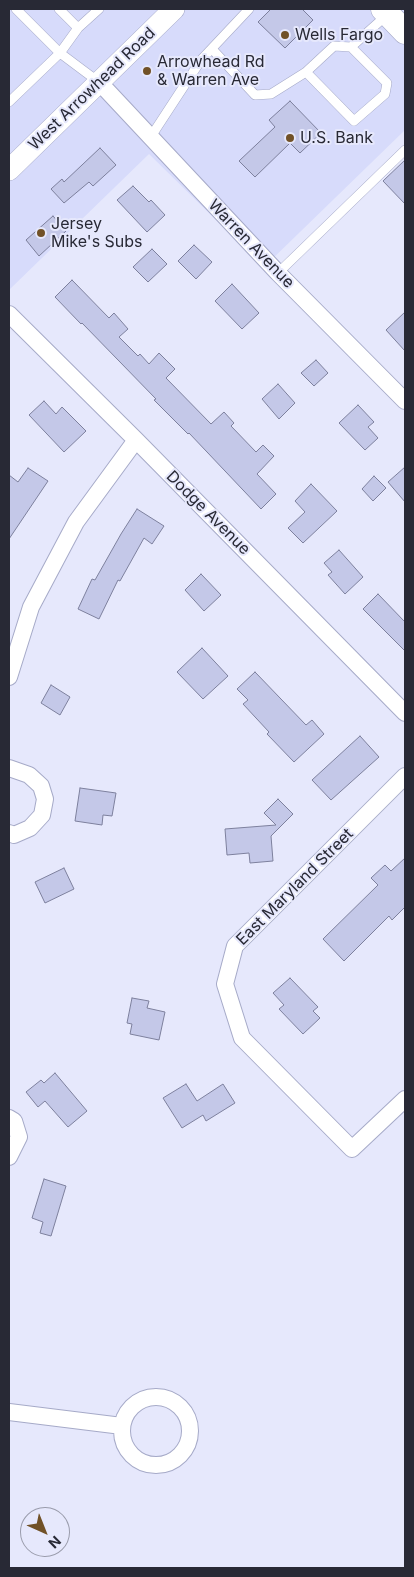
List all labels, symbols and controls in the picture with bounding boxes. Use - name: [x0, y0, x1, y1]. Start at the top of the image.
- street label: West Arrowhead Road: [25, 23, 159, 155]
- place label: Wells Fargo: [295, 25, 383, 45]
- marker: Wells Fargo: [279, 29, 291, 41]
- place label: Arrowhead Rd & Warren Ave: [157, 52, 265, 90]
- marker: Arrowhead Rd & Warren Ave: [141, 65, 153, 77]
- place label: U.S. Bank: [300, 128, 373, 148]
- marker: U.S. Bank: [284, 132, 296, 144]
- street label: Warren Avenue: [204, 196, 298, 292]
- place label: Jersey Mike's Subs: [51, 214, 143, 252]
- marker: Jersey Mike's Subs: [35, 227, 47, 239]
- street label: Dodge Avenue: [162, 467, 254, 559]
- street label: East Maryland Street: [233, 825, 357, 949]
- north arrow: [20, 1507, 70, 1557]
- text: N: [45, 1533, 65, 1552]

